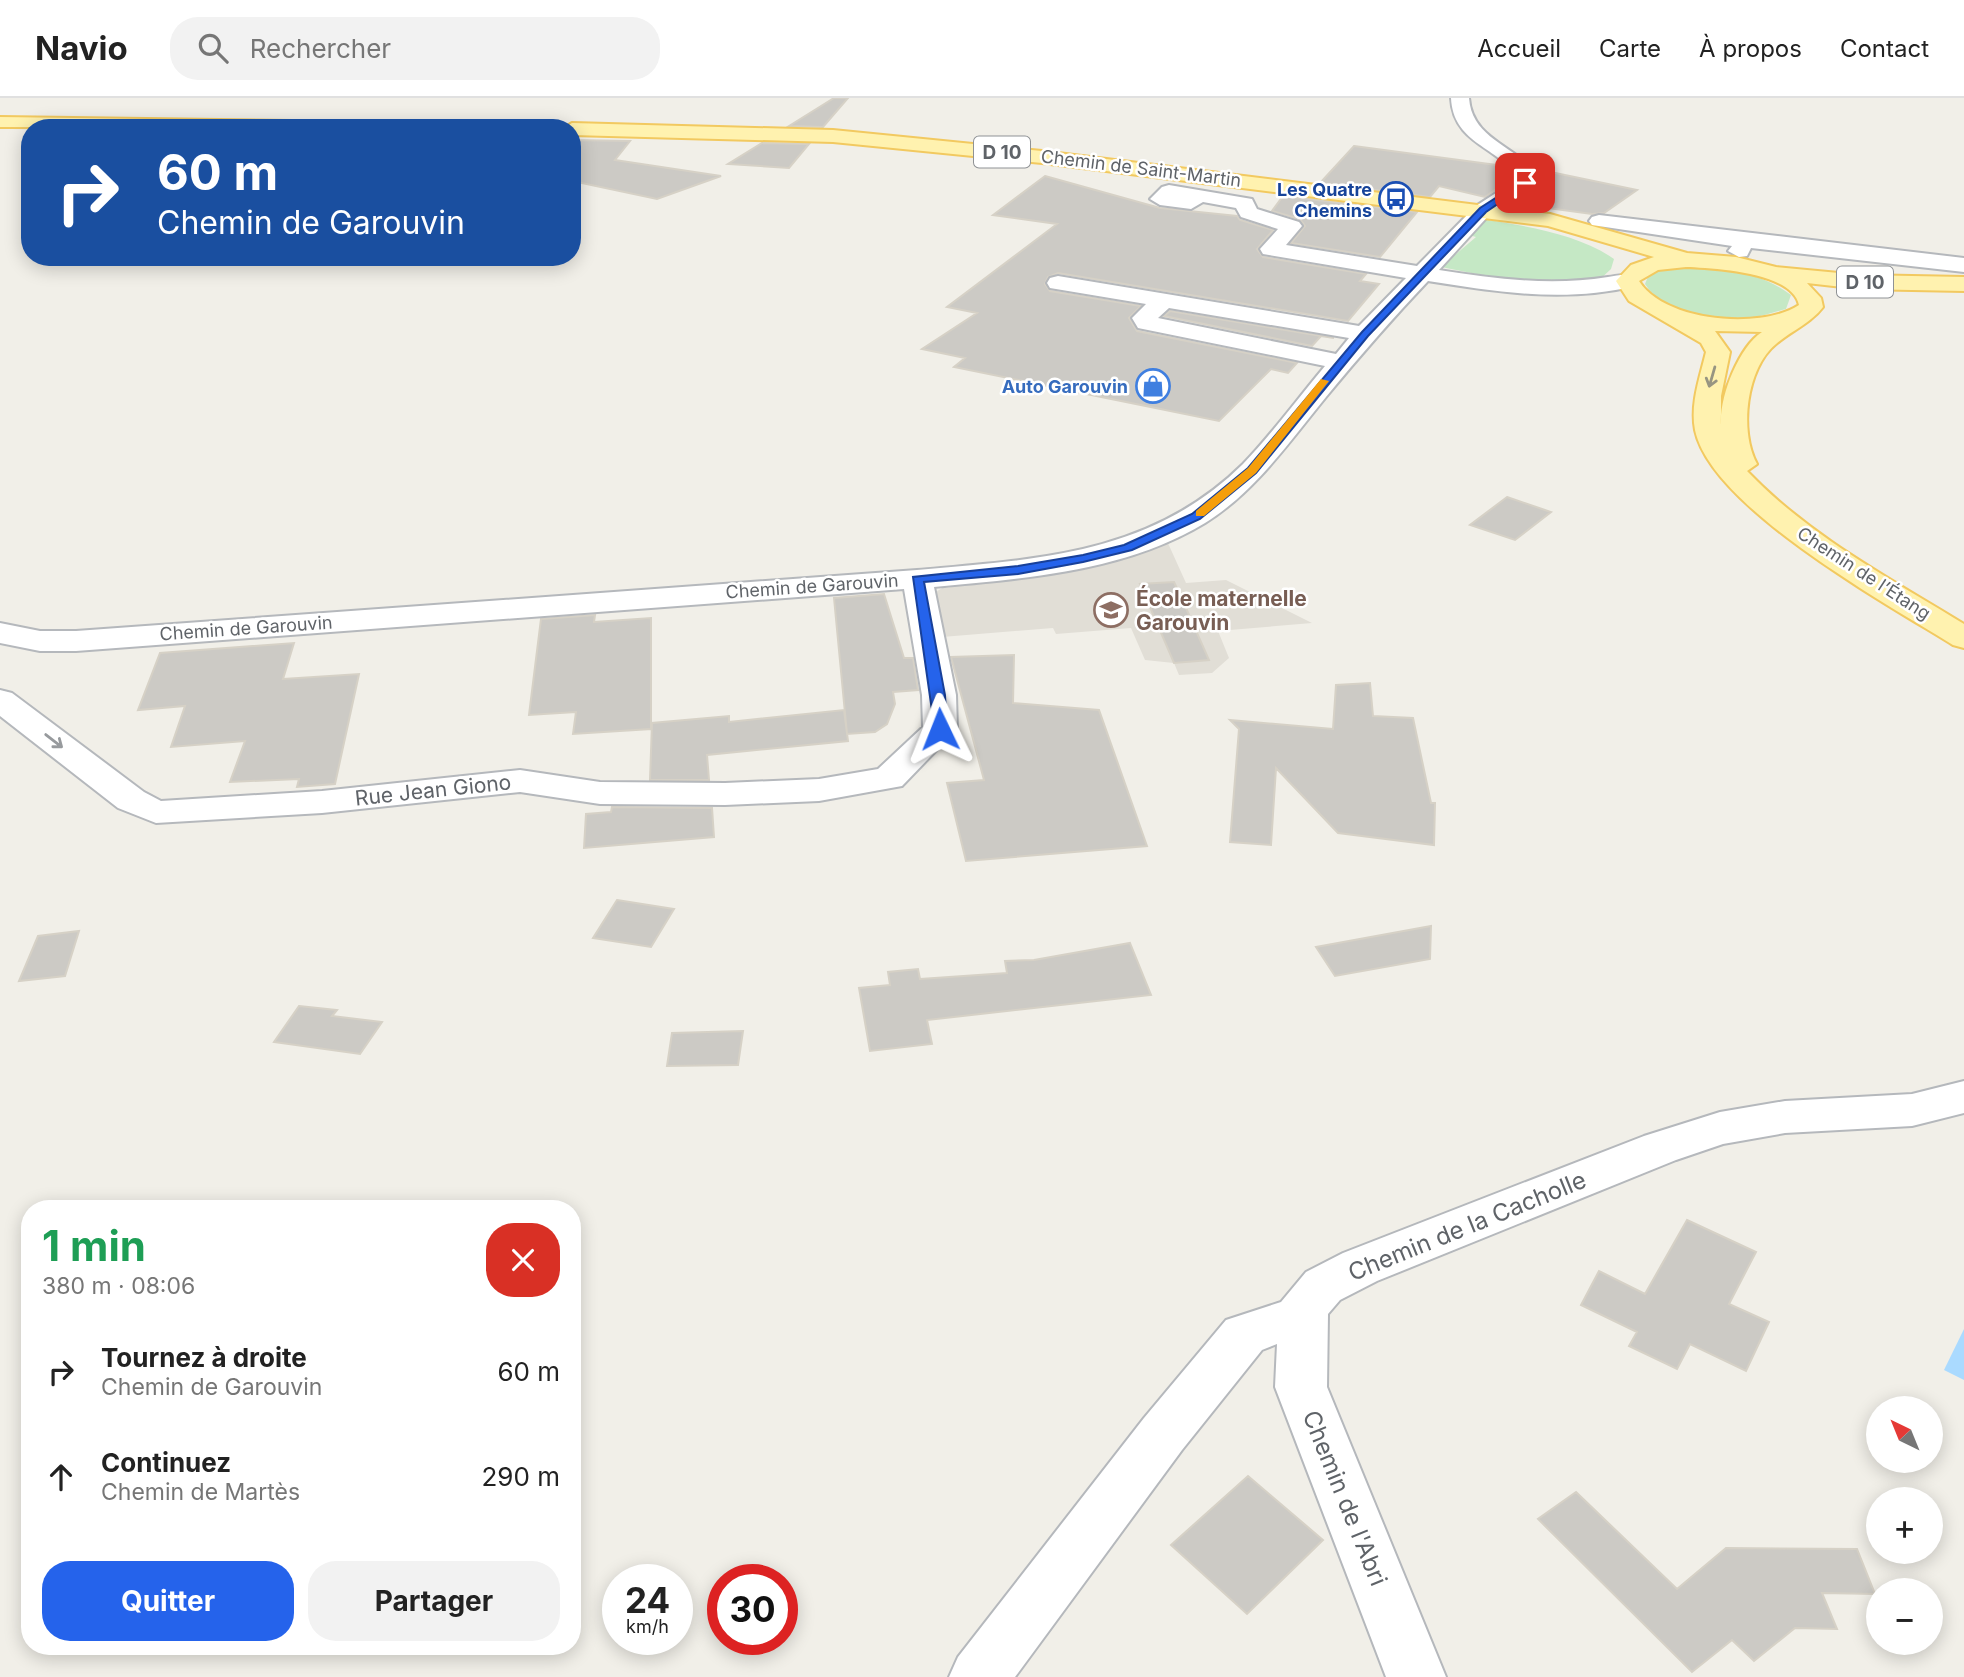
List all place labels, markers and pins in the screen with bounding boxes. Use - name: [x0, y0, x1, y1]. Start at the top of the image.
- pin: [1495, 153, 1555, 213]
- place label: Les Quatre Chemins: [1277, 179, 1372, 221]
- bus stop icon: Les Quatre Chemins: [1377, 180, 1415, 218]
- shop icon: Auto Garouvin: [1134, 367, 1172, 405]
- place label: Auto Garouvin: [1002, 376, 1128, 397]
- place label: École maternelle Garouvin: [1136, 585, 1307, 635]
- school or university icon: École maternelle Garouvin: [1092, 591, 1130, 629]

